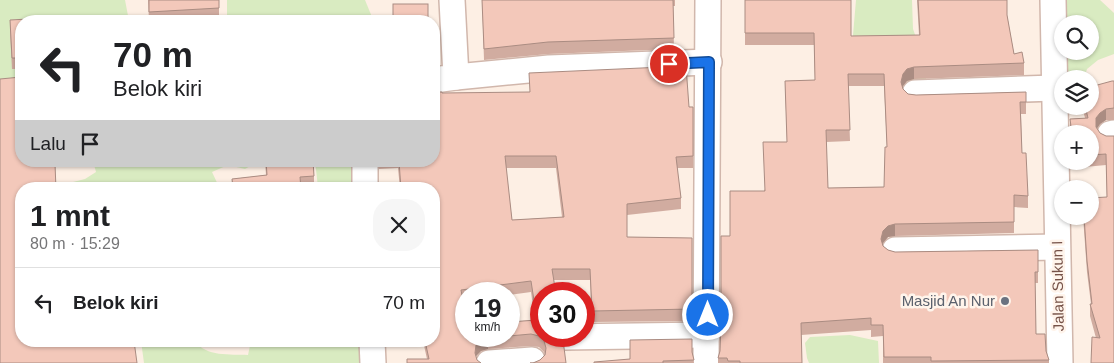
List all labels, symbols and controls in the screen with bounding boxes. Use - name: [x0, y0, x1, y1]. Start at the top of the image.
- map controls: [1054, 15, 1099, 225]
- button: search: [1054, 15, 1099, 60]
- icon: left: [30, 35, 95, 100]
- text: 70 m: [113, 35, 193, 74]
- pin: [648, 43, 690, 85]
- icon: arrive: [655, 50, 683, 78]
- button: layers: [1054, 70, 1099, 115]
- text: Belok kiri: [113, 76, 202, 101]
- button: +: [1054, 125, 1099, 170]
- icon: arrive: [76, 130, 104, 158]
- text: Lalu: [30, 133, 66, 154]
- button: −: [1054, 180, 1099, 225]
- text: 1 mnt: [30, 199, 110, 232]
- button: close: [373, 199, 425, 251]
- text: 80 m · 15:29: [30, 235, 120, 252]
- street label: Jalan Sukun I: [1048, 240, 1067, 332]
- speed limit sign: 30: [530, 282, 595, 347]
- position arrow: [681, 288, 733, 340]
- icon: left: [30, 289, 58, 317]
- text: Belok kiri: [73, 292, 159, 313]
- text: 70 m: [383, 292, 425, 313]
- place label: Masjid An Nur: [902, 292, 995, 309]
- text: 19: [474, 294, 501, 322]
- marker: Masjid An Nur: [999, 295, 1011, 307]
- text: km/h: [474, 320, 501, 334]

